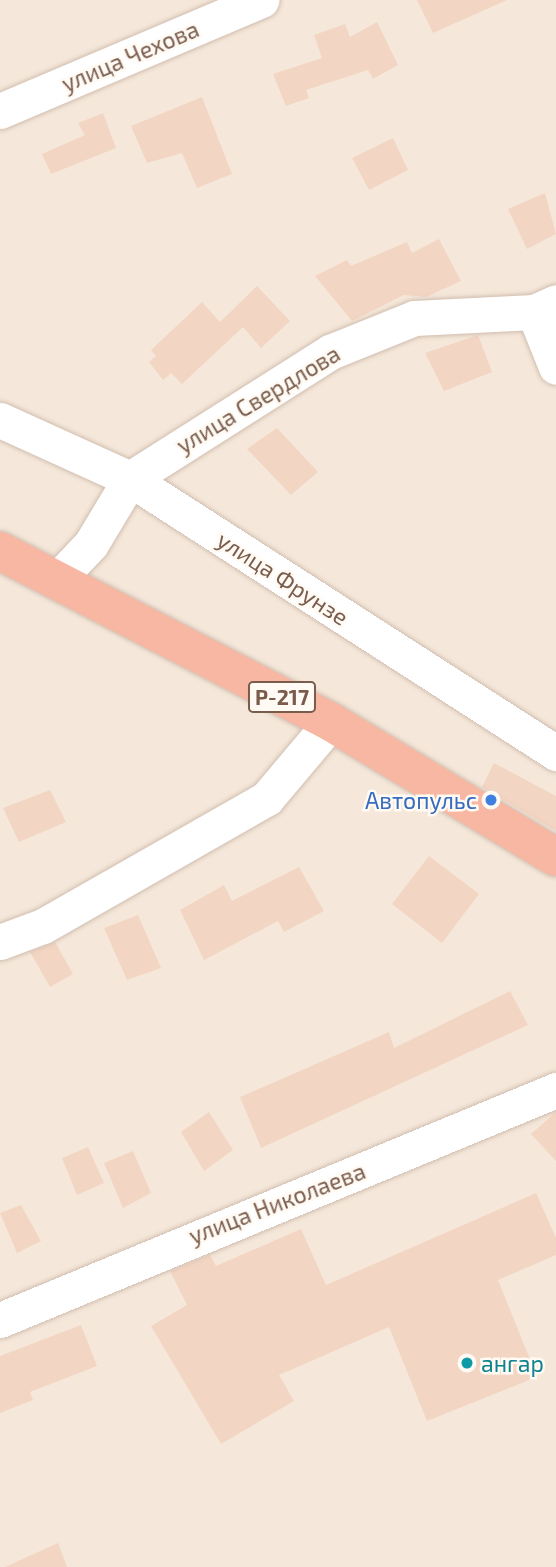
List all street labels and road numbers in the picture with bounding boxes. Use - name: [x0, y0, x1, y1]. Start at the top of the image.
- street label: улица Чехова: [57, 15, 203, 97]
- street label: улица Свердлова: [171, 339, 345, 459]
- street label: улица Фрунзе: [212, 525, 354, 631]
- road number: Р-217: [247, 680, 317, 714]
- street label: улица Николаева: [185, 1157, 369, 1249]

